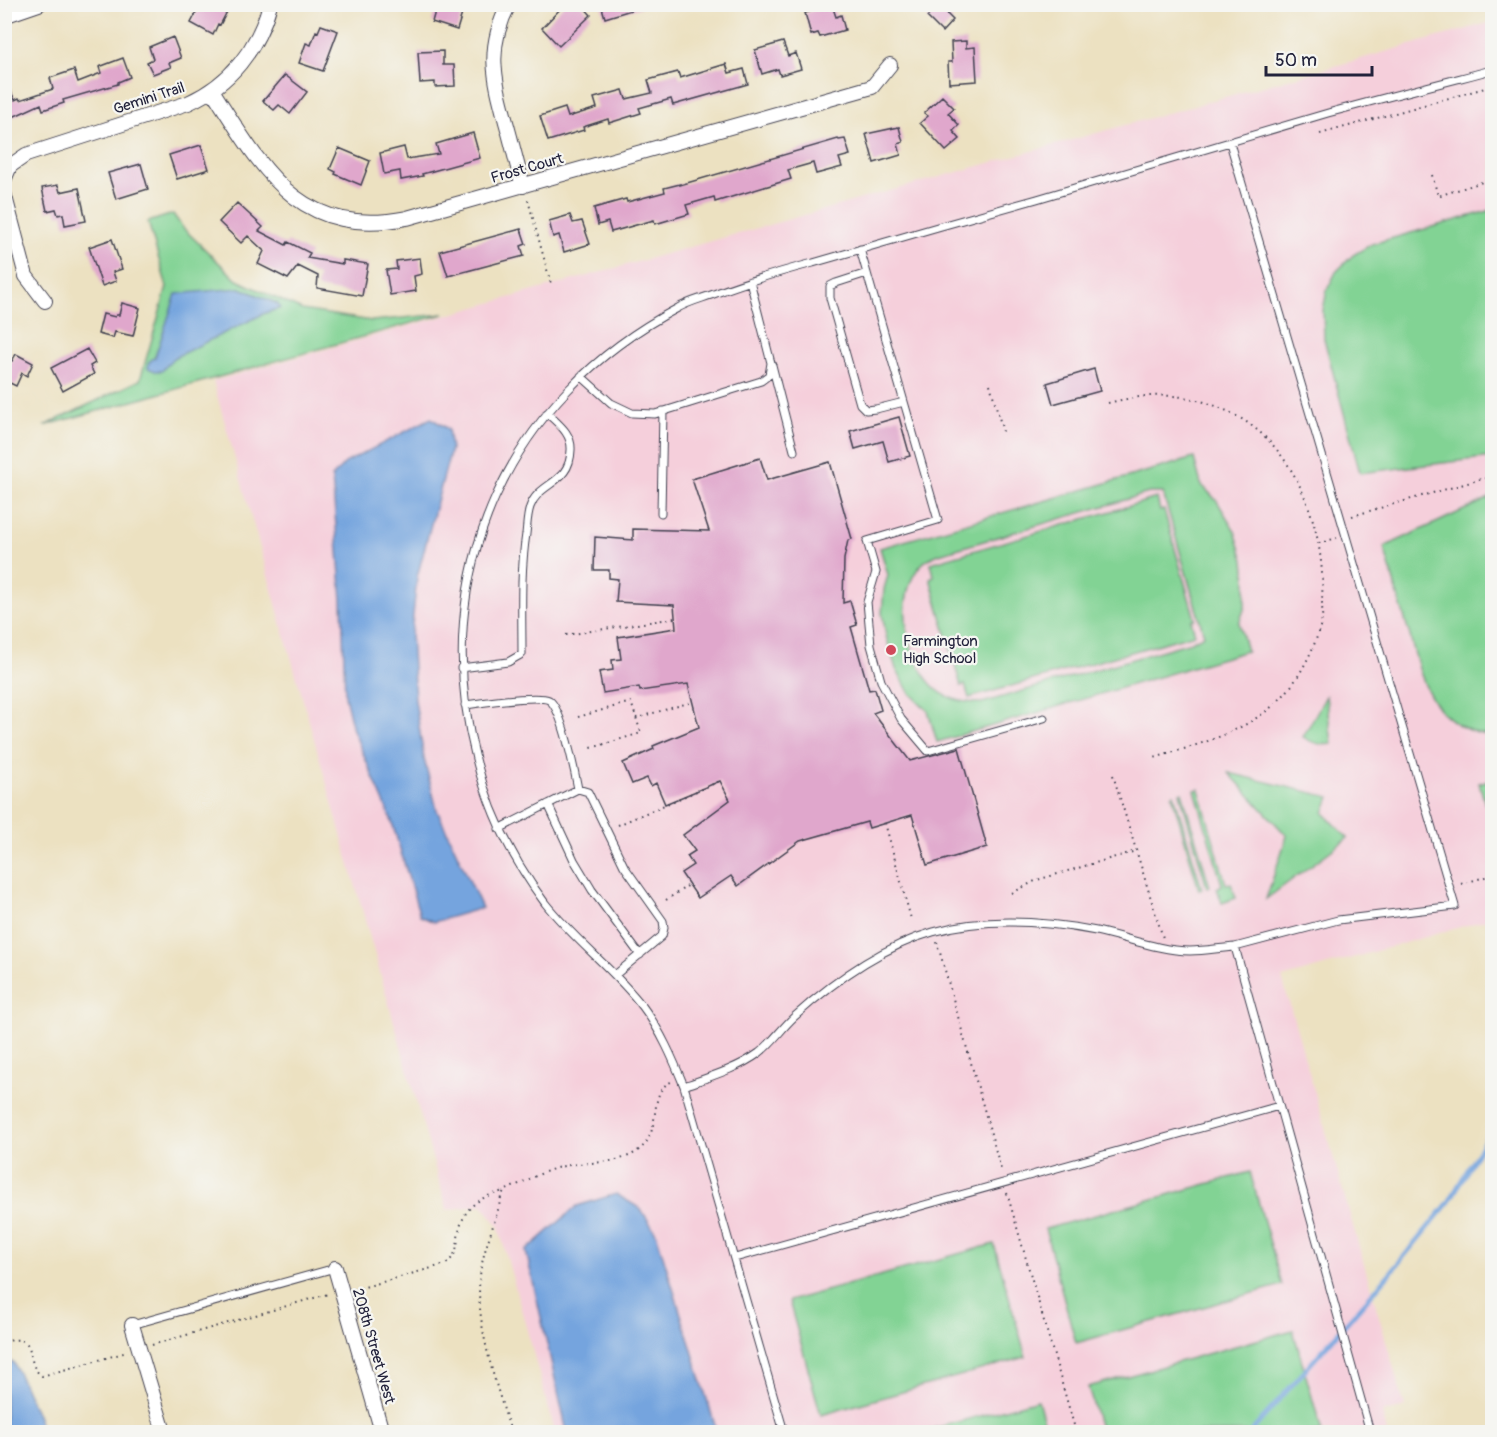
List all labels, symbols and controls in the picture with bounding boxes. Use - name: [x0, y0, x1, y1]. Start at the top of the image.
- scale bar: [1266, 39, 1372, 77]
- text: 50 m: [1275, 49, 1317, 72]
- street label: Gemini Trail: [111, 78, 187, 119]
- street label: Frost Court: [489, 149, 566, 188]
- place label: Farmington High School: [903, 632, 978, 668]
- marker: Farmington High School: [884, 643, 898, 657]
- street label: 208th Street West: [348, 1286, 399, 1407]

